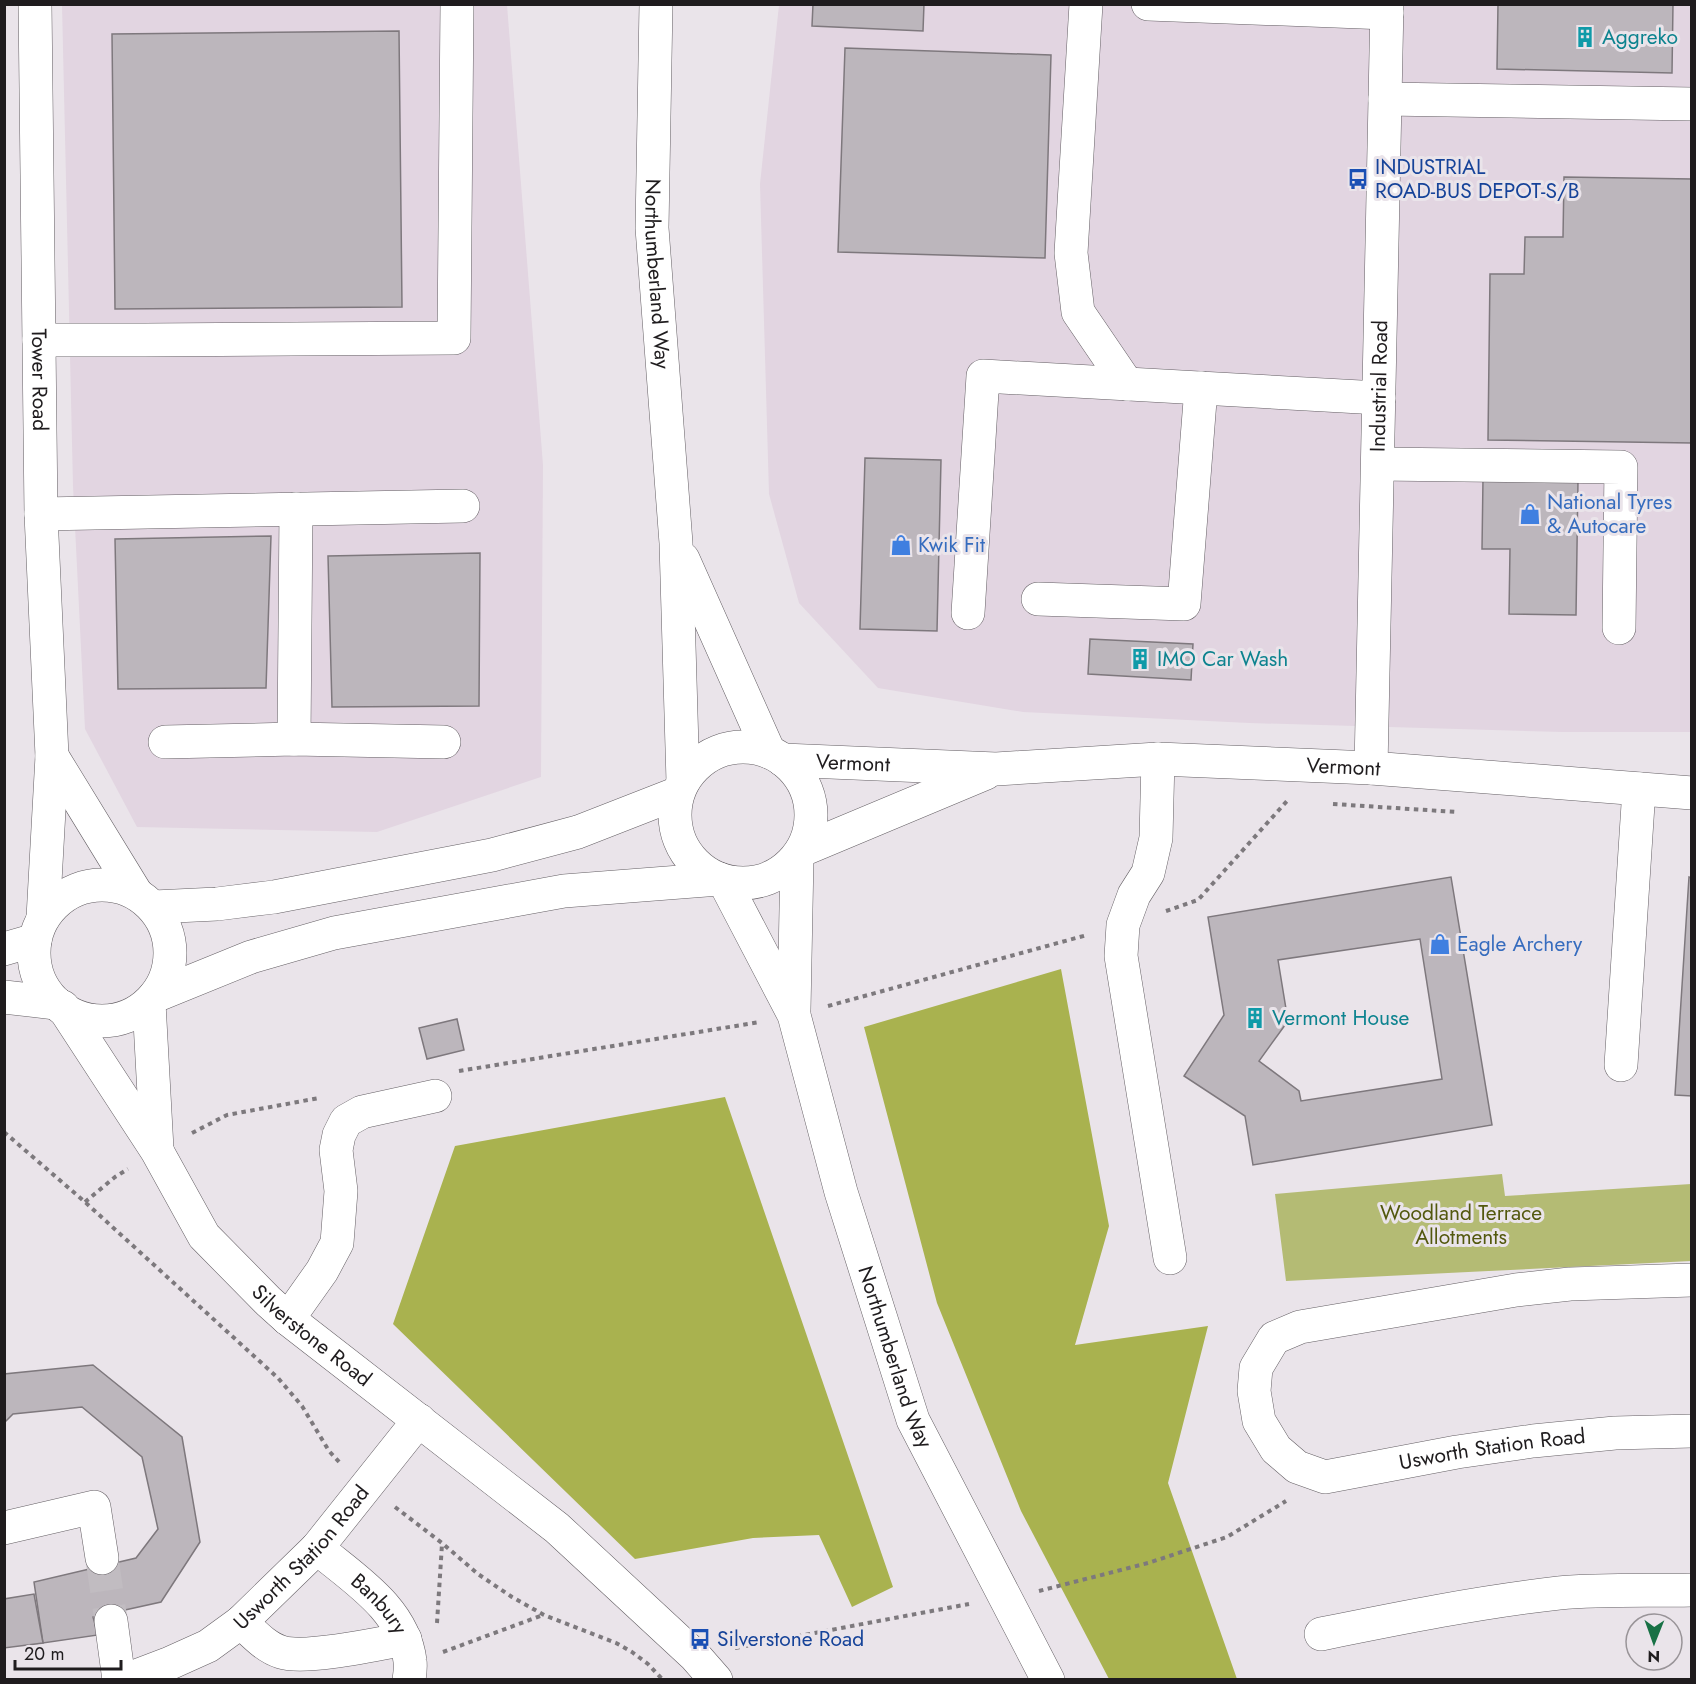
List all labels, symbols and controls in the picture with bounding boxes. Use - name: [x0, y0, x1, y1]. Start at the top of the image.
- place label: Aggreko: [1602, 22, 1678, 52]
- building icon: Aggreko: [1573, 25, 1597, 49]
- place label: INDUSTRIAL ROAD-BUS DEPOT-S/B: [1375, 152, 1579, 206]
- bus stop icon: INDUSTRIAL ROAD-BUS DEPOT-S/B: [1346, 167, 1370, 191]
- street label: Northumberland Way: [637, 178, 678, 371]
- street label: Industrial Road: [1363, 320, 1395, 452]
- street label: Tower Road: [24, 329, 55, 431]
- place label: National Tyres & Autocare: [1547, 487, 1672, 541]
- shop icon: National Tyres & Autocare: [1518, 502, 1542, 526]
- place label: Kwik Fit: [918, 530, 985, 560]
- shop icon: Kwik Fit: [889, 533, 913, 557]
- place label: IMO Car Wash: [1157, 644, 1288, 674]
- building icon: IMO Car Wash: [1128, 647, 1152, 671]
- street label: Vermont: [815, 746, 891, 780]
- street label: Vermont: [1306, 750, 1382, 784]
- place label: Eagle Archery: [1457, 929, 1583, 959]
- shop icon: Eagle Archery: [1428, 932, 1452, 956]
- place label: Vermont House: [1272, 1003, 1409, 1033]
- building icon: Vermont House: [1243, 1006, 1267, 1030]
- park label: Woodland Terrace Allotments: [1380, 1198, 1542, 1252]
- street label: Northumberland Way: [850, 1262, 940, 1454]
- street label: Silverstone Road: [245, 1278, 378, 1394]
- street label: Usworth Station Road: [1397, 1421, 1587, 1478]
- street label: Usworth Station Road: [227, 1479, 376, 1637]
- street label: Banbury: [344, 1566, 415, 1640]
- north arrow: [1624, 1612, 1684, 1672]
- place label: Silverstone Road: [717, 1624, 864, 1654]
- bus stop icon: Silverstone Road: [688, 1627, 712, 1651]
- scale bar: [15, 1633, 122, 1671]
- text: 20 m: [24, 1641, 64, 1667]
- text: N: [1647, 1645, 1660, 1668]

